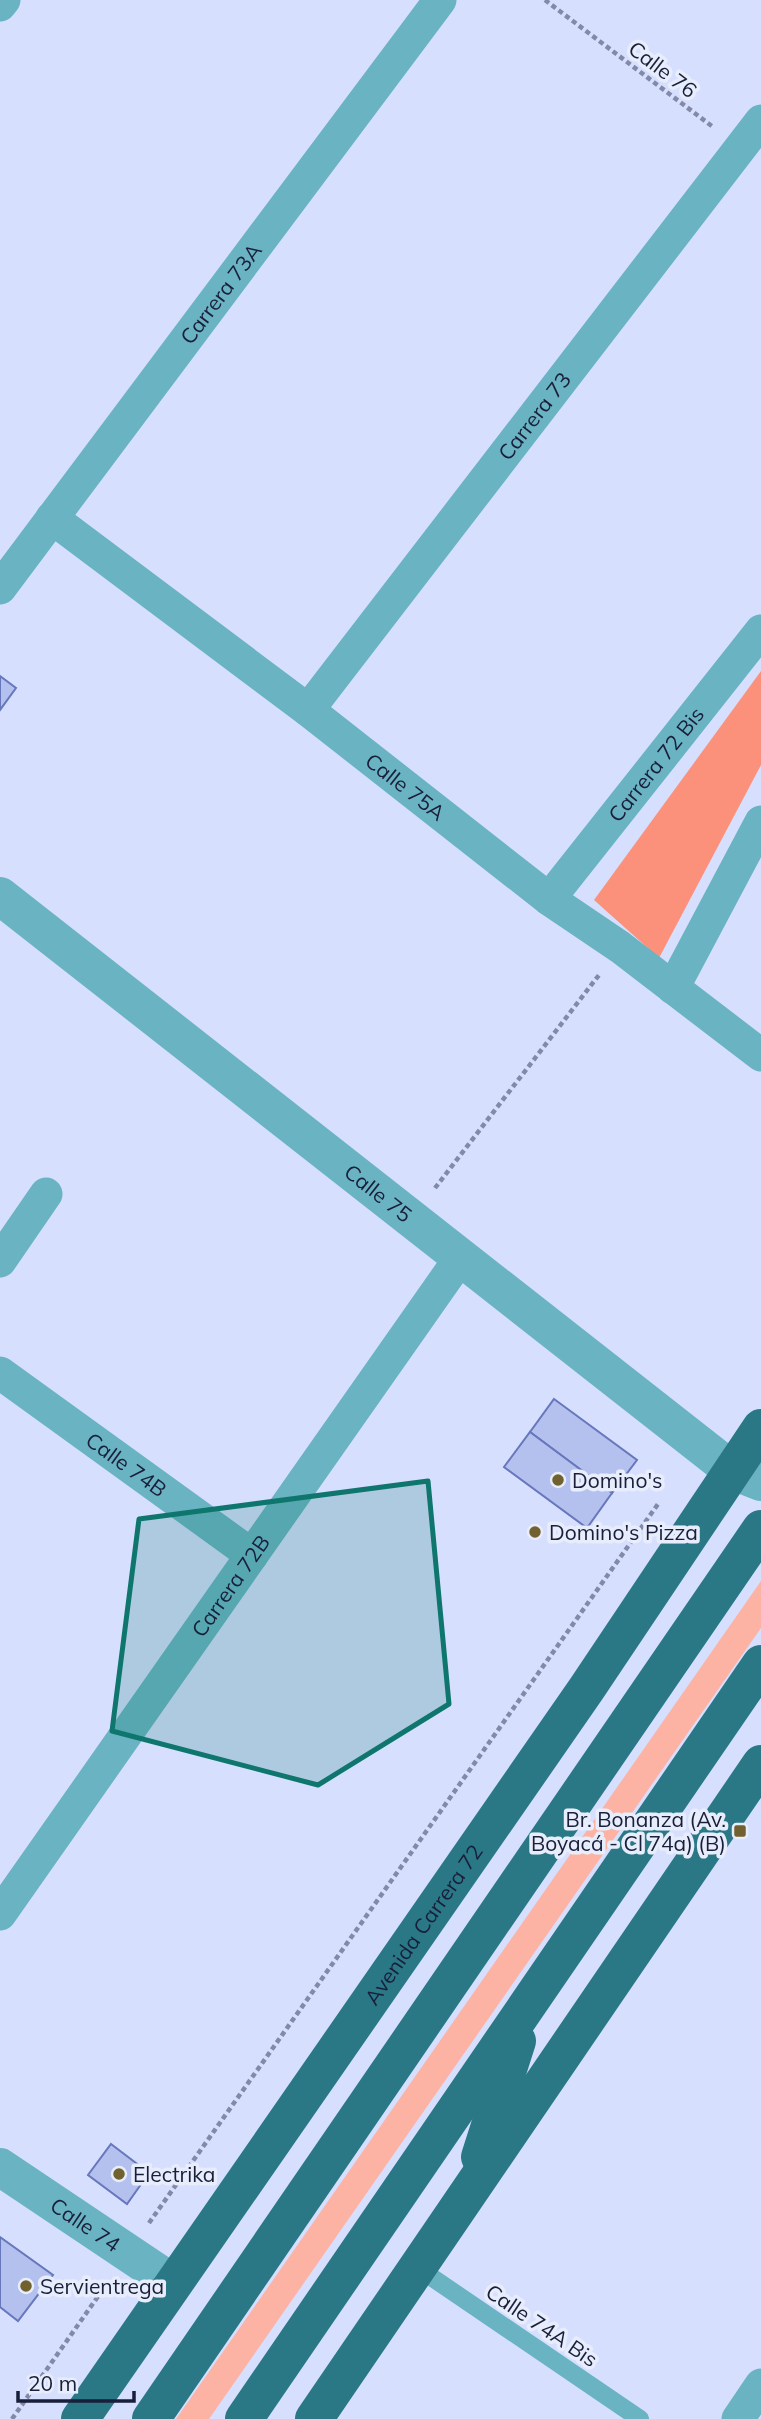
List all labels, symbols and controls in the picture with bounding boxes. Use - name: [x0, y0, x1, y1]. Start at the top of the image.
- street label: Calle 76: [624, 35, 702, 103]
- street label: Carrera 73A: [174, 237, 267, 349]
- street label: Carrera 73: [492, 367, 576, 465]
- street label: Carrera 72 Bis: [602, 701, 709, 827]
- street label: Calle 75A: [360, 747, 451, 826]
- street label: Calle 75: [339, 1158, 417, 1227]
- street label: Calle 74B: [81, 1427, 172, 1502]
- place label: Domino's: [572, 1467, 662, 1493]
- marker: Domino's: [550, 1472, 566, 1488]
- place label: Domino's Pizza: [549, 1519, 698, 1545]
- marker: Domino's Pizza: [527, 1524, 543, 1540]
- street label: Carrera 72B: [186, 1530, 275, 1642]
- place label: Br. Bonanza (Av. Boyacá - Cl 74a) (B): [531, 1806, 726, 1856]
- marker: Br. Bonanza (Av. Boyacá - Cl 74a) (B): [732, 1823, 748, 1839]
- street label: Avenida Carrera 72: [358, 1839, 488, 2010]
- place label: Electrika: [133, 2161, 215, 2187]
- marker: Electrika: [111, 2166, 127, 2182]
- street label: Calle 74: [46, 2192, 126, 2257]
- place label: Servientrega: [40, 2273, 164, 2299]
- marker: Servientrega: [18, 2278, 34, 2294]
- street label: Calle 74A Bis: [481, 2278, 603, 2372]
- scale bar: [18, 2360, 133, 2404]
- text: 20 m: [28, 2370, 77, 2396]

